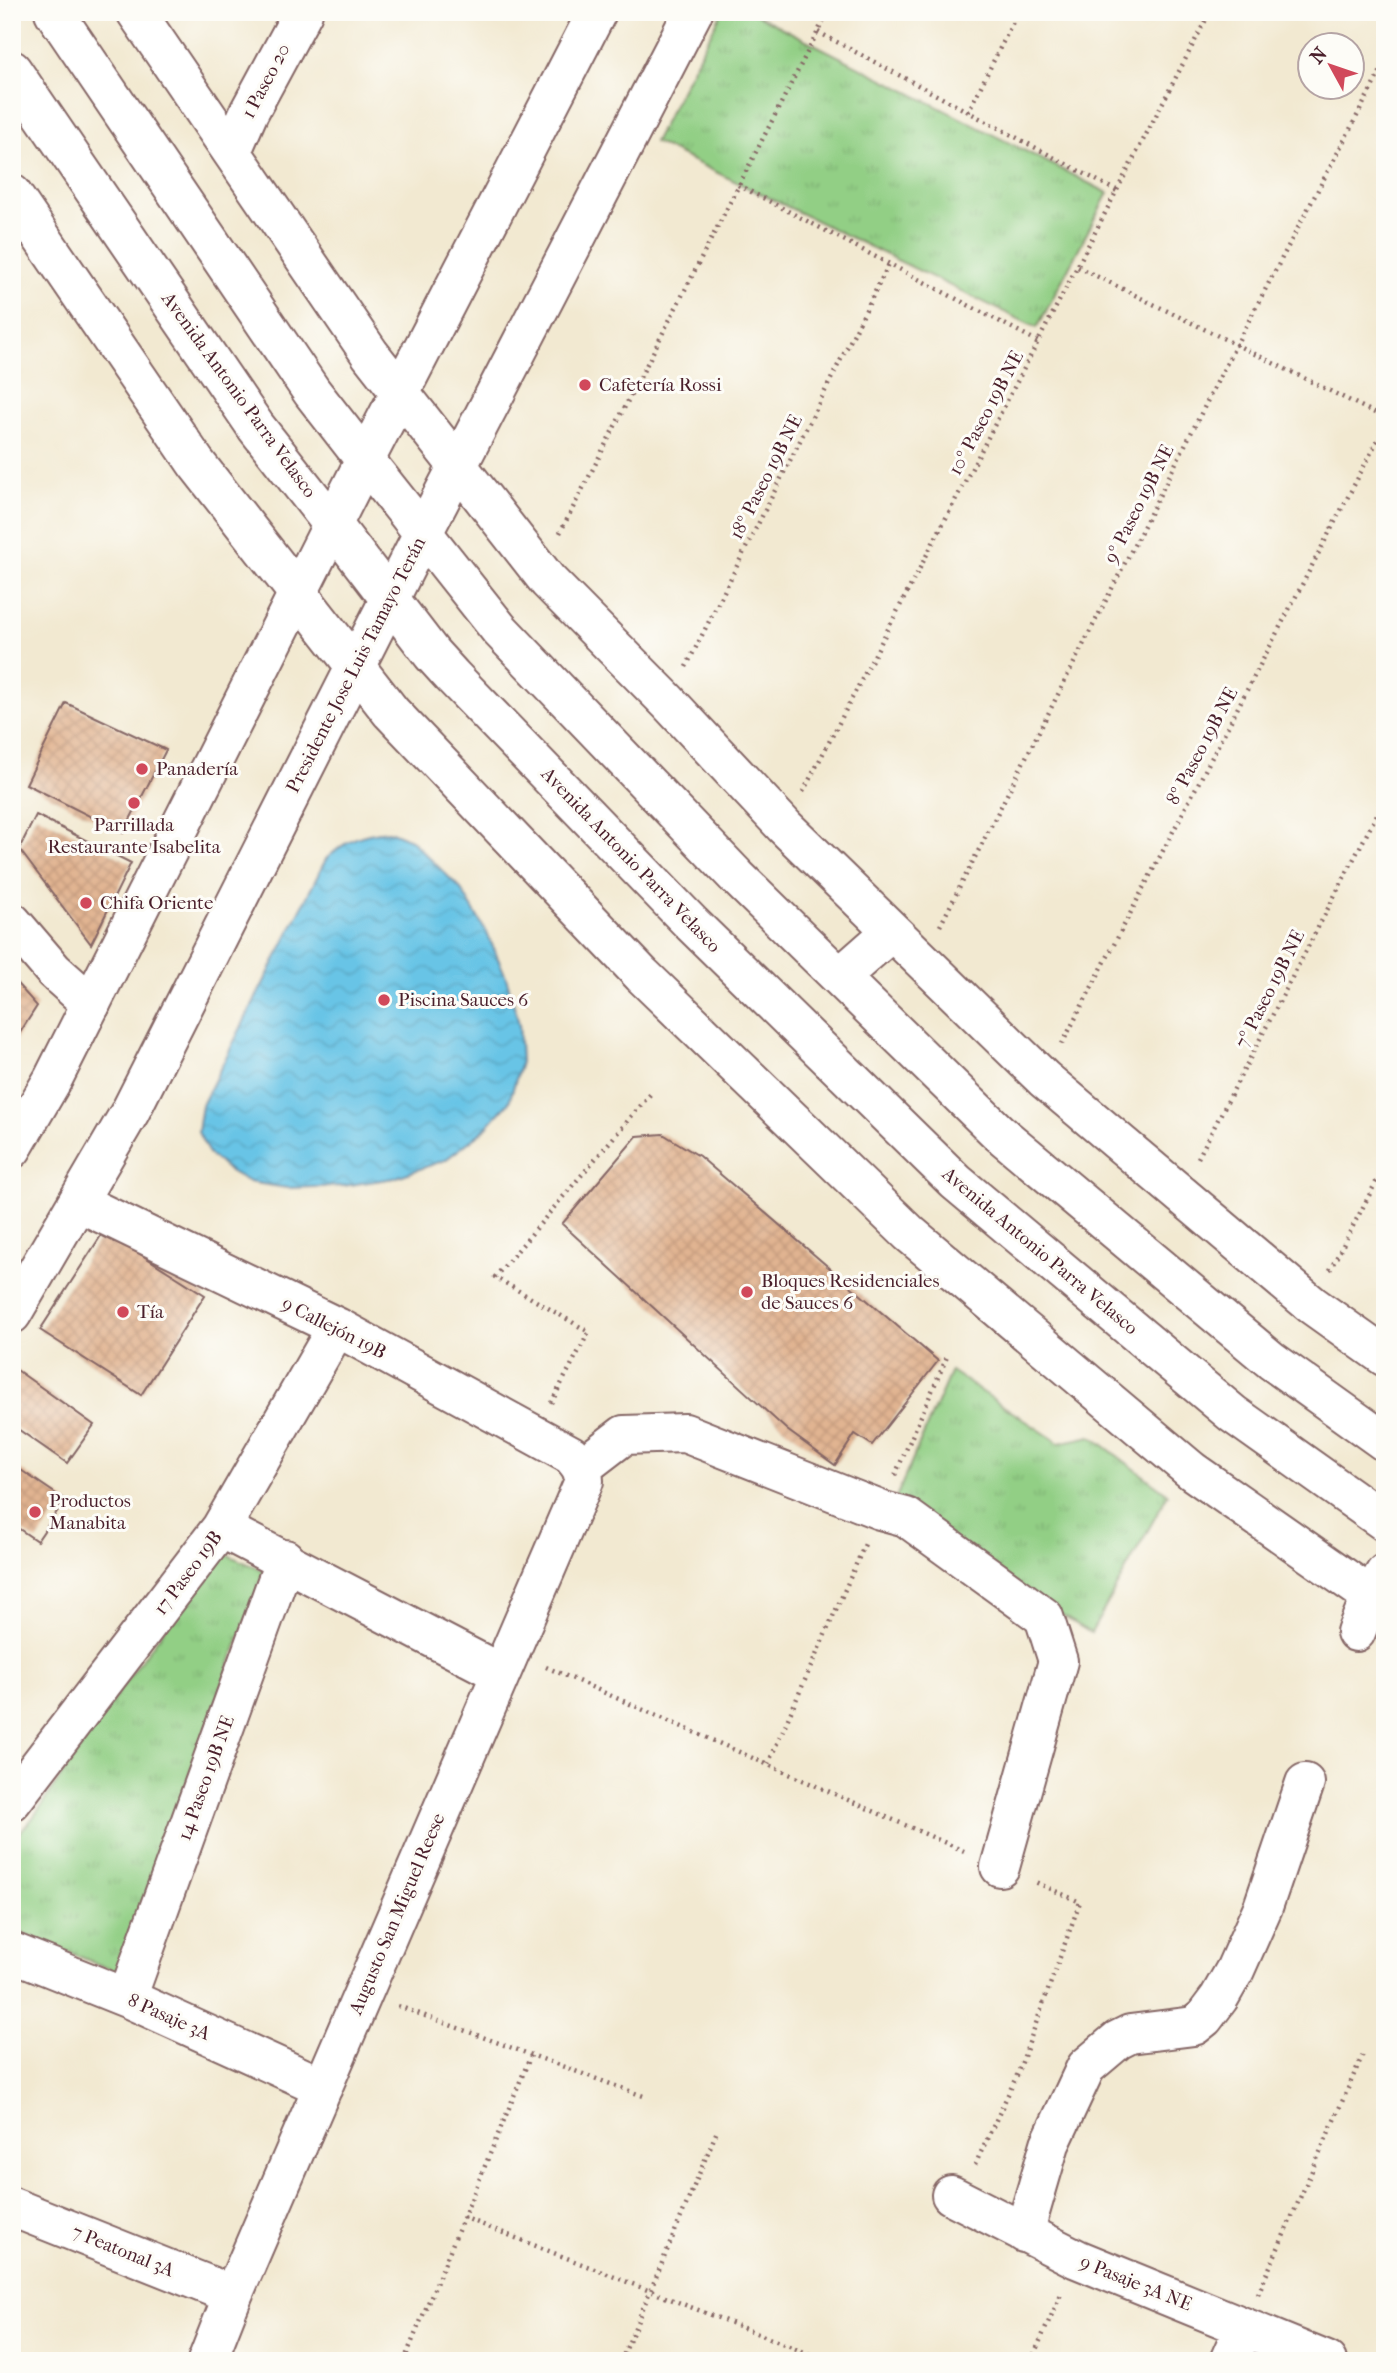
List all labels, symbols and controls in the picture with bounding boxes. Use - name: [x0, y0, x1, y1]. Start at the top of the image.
- north arrow: [1296, 32, 1366, 102]
- street label: 1 Paseo 20: [237, 40, 295, 122]
- text: N: [1306, 43, 1332, 68]
- street label: Avenida Antonio Parra Velasco: [156, 287, 321, 502]
- street label: 10º Paseo 19B NE: [944, 347, 1028, 479]
- place label: Cafetería Rossi: [599, 374, 722, 396]
- marker: Cafetería Rossi: [577, 377, 593, 393]
- street label: 18º Paseo 19B NE: [725, 411, 807, 543]
- street label: 9º Paseo 19B NE: [1100, 441, 1179, 567]
- street label: Presidente Jose Luis Tamayo Terán: [282, 533, 430, 797]
- street label: 8º Paseo 19B NE: [1162, 683, 1242, 809]
- place label: Panadería: [156, 758, 238, 780]
- marker: Panadería: [134, 761, 150, 777]
- street label: Avenida Antonio Parra Velasco: [536, 762, 726, 957]
- marker: Parrillada Restaurante Isabelita: [126, 795, 142, 811]
- place label: Parrillada Restaurante Isabelita: [47, 814, 221, 858]
- place label: Chifa Oriente: [100, 892, 213, 914]
- marker: Chifa Oriente: [78, 895, 94, 911]
- street label: 7º Paseo 19B NE: [1231, 926, 1309, 1052]
- place label: Piscina Sauces 6: [398, 989, 529, 1011]
- marker: Piscina Sauces 6: [376, 992, 392, 1008]
- street label: Avenida Antonio Parra Velasco: [937, 1162, 1143, 1340]
- place label: Bloques Residenciales de Sauces 6: [761, 1270, 940, 1314]
- marker: Bloques Residenciales de Sauces 6: [739, 1284, 755, 1300]
- street label: 9 Callejón 19B: [278, 1292, 390, 1364]
- place label: Tía: [137, 1301, 164, 1323]
- marker: Tía: [115, 1304, 131, 1320]
- place label: Productos Manabita: [49, 1490, 131, 1534]
- marker: Productos Manabita: [27, 1504, 43, 1520]
- street label: 17 Paseo 19B: [149, 1527, 227, 1619]
- street label: 14 Paseo 19B NE: [173, 1712, 239, 1844]
- street label: Augusto San Miguel Reese: [344, 1810, 449, 2019]
- street label: 8 Pasaje 3A: [124, 1989, 214, 2045]
- street label: 7 Peatonal 3A: [69, 2221, 178, 2282]
- street label: 9 Pasaje 3A NE: [1077, 2251, 1195, 2316]

